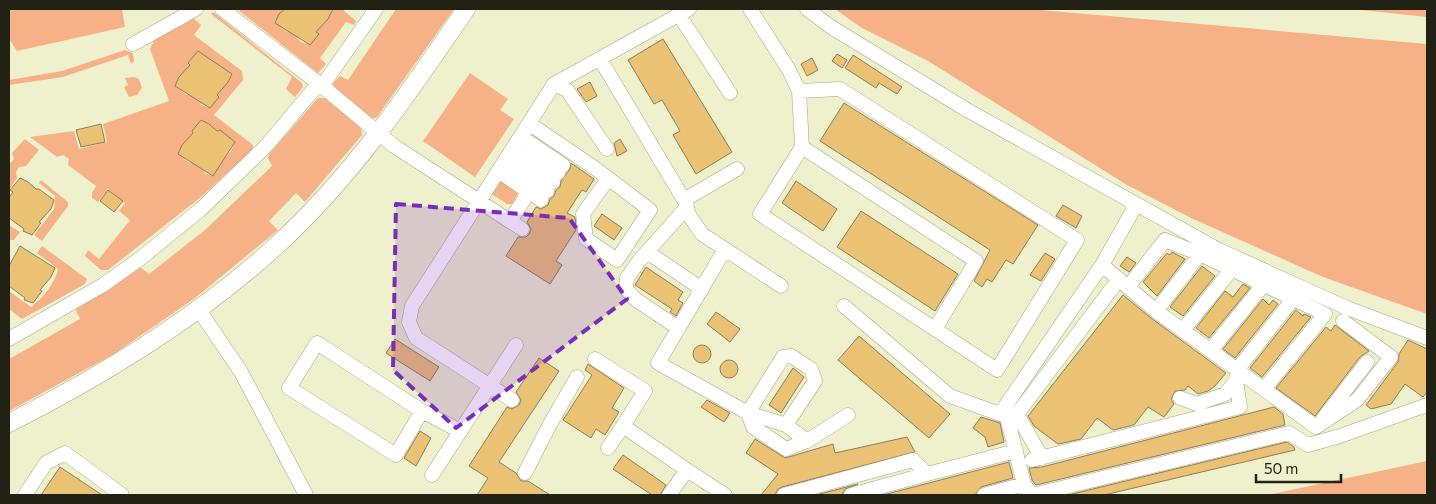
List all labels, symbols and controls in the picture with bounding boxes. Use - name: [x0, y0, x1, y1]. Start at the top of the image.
- scale bar: [1256, 452, 1341, 484]
- text: 50 m: [1264, 459, 1298, 477]

